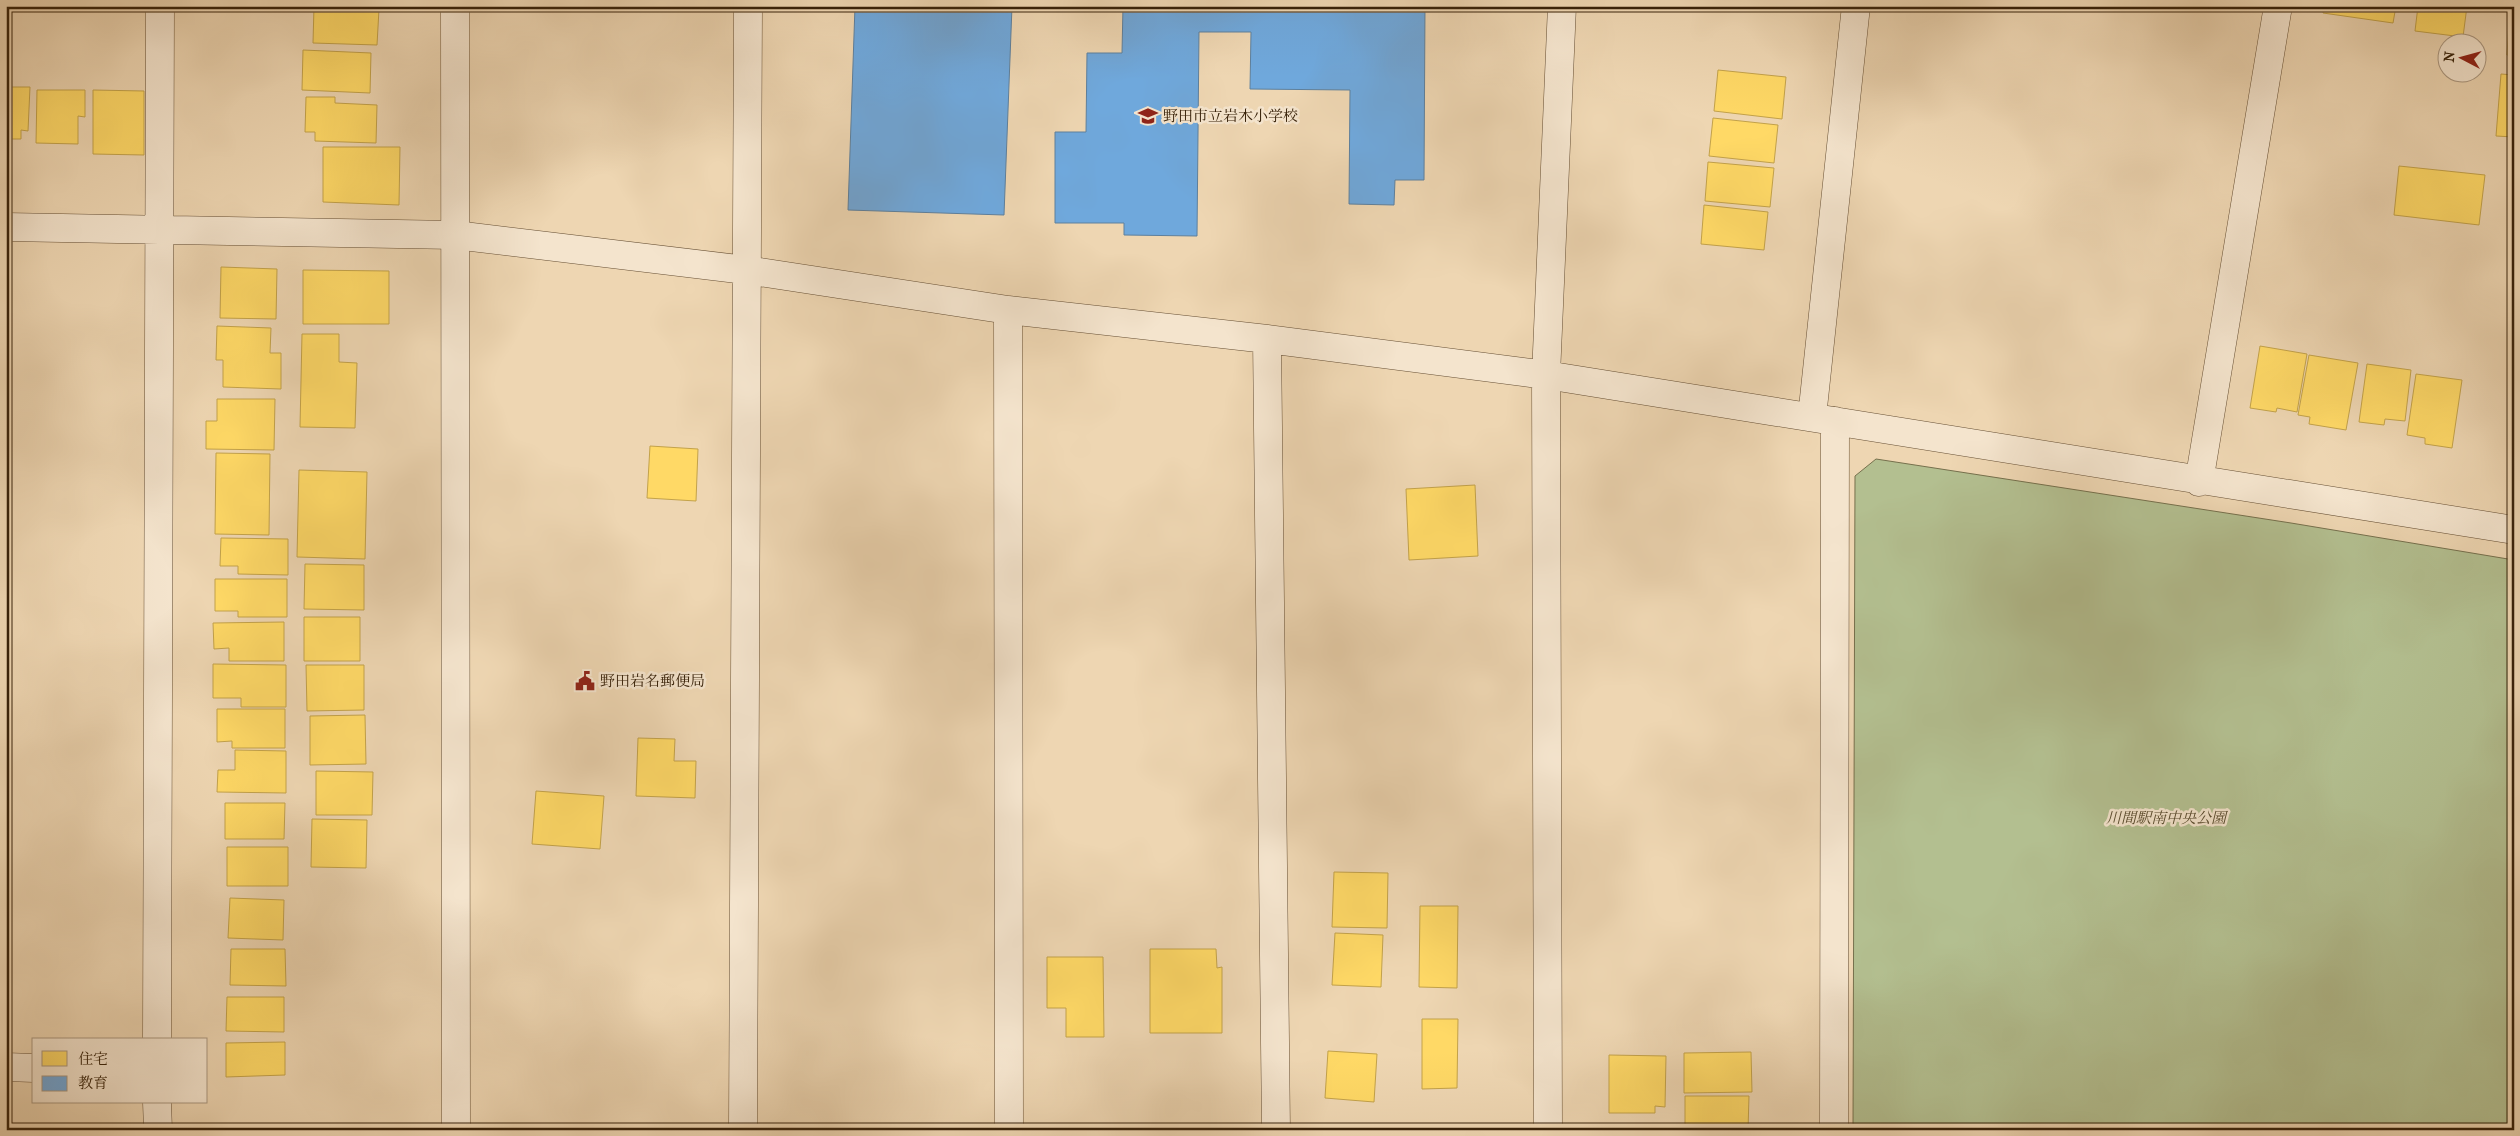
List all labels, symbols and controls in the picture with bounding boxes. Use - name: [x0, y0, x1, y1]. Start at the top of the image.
- north arrow: [2438, 32, 2488, 82]
- text: N: [2441, 50, 2459, 63]
- school or university icon: 野田市立岩木小学校: [1137, 105, 1159, 127]
- place label: 野田市立岩木小学校: [1163, 107, 1298, 125]
- public building icon: 野田岩名郵便局: [574, 670, 596, 692]
- place label: 野田岩名郵便局: [600, 672, 705, 690]
- park label: 川間駅南中央公園: [2106, 809, 2229, 827]
- legend: [32, 1038, 208, 1104]
- text: 住宅: [78, 1050, 108, 1068]
- text: 教育: [78, 1074, 108, 1092]

